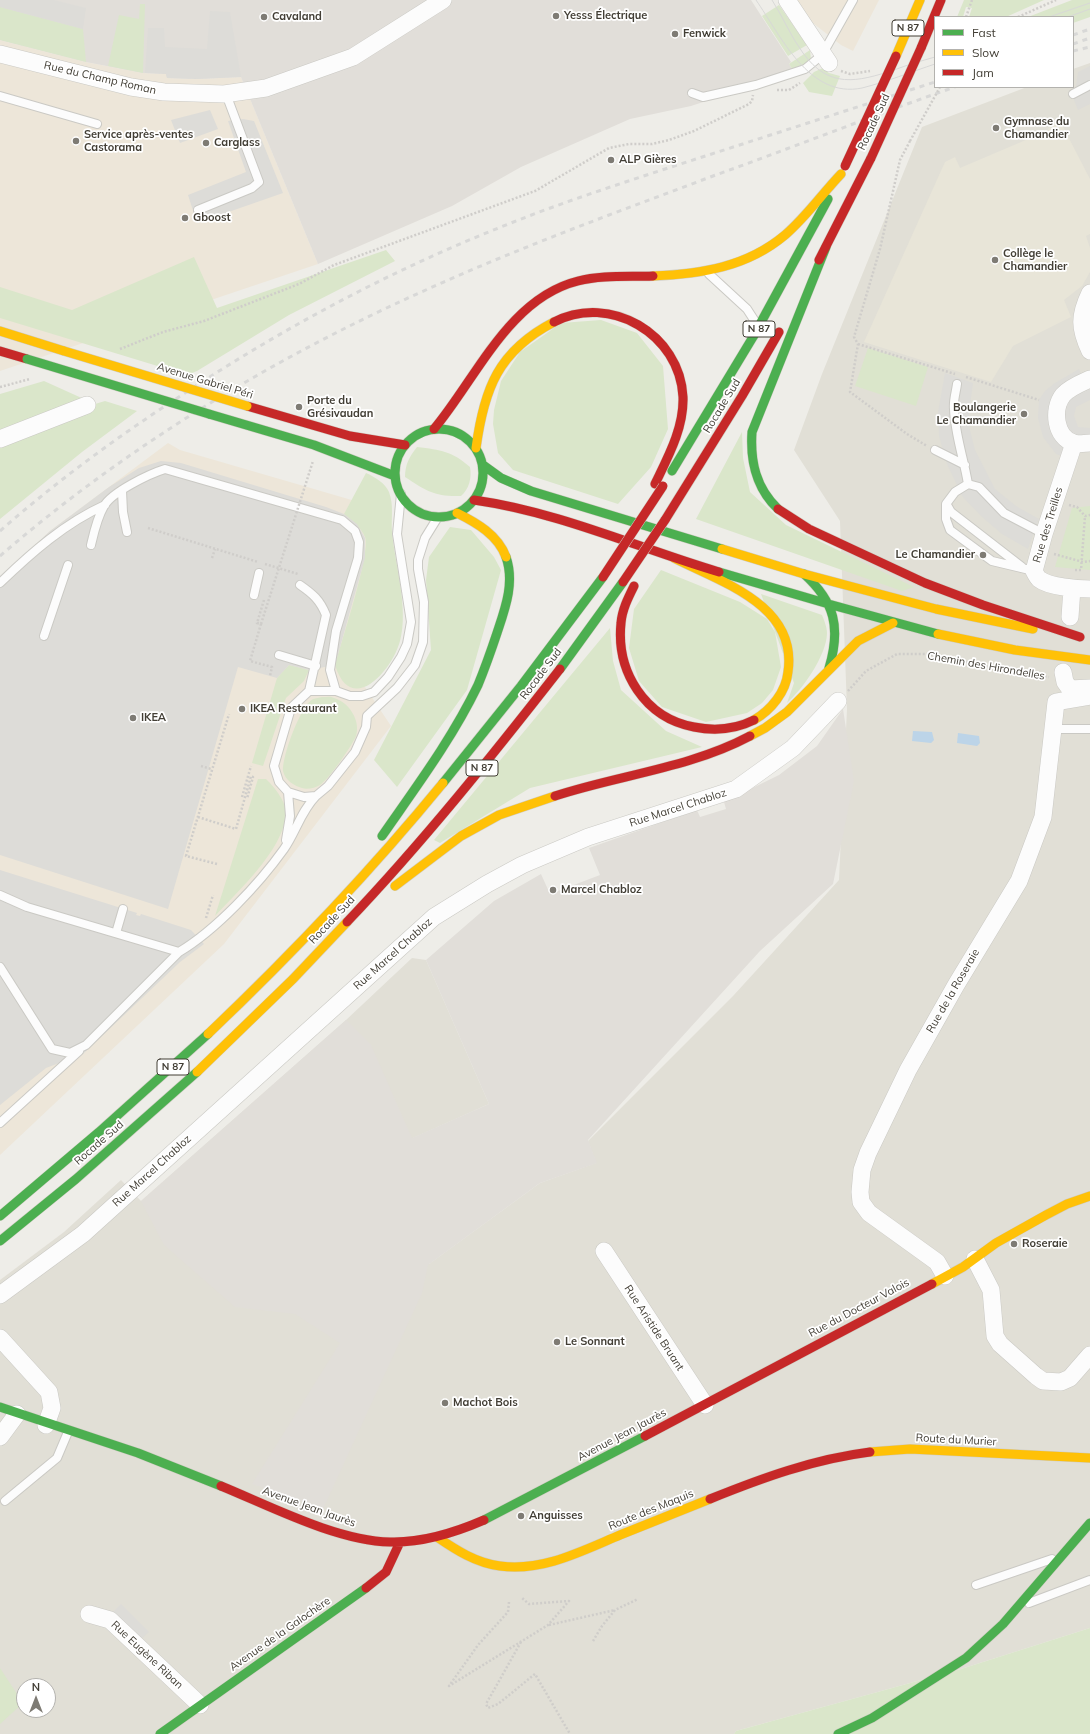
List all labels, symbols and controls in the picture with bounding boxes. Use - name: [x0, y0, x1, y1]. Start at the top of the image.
- place label: Yesss Électrique: [564, 9, 647, 23]
- place label: Cavaland: [272, 10, 322, 24]
- marker: Yesss Électrique: [551, 11, 561, 21]
- marker: Cavaland: [259, 12, 269, 22]
- legend: [934, 16, 1074, 88]
- road number: N 87: [892, 20, 924, 36]
- text: Fast: [972, 25, 996, 40]
- place label: Fenwick: [683, 27, 726, 41]
- marker: Fenwick: [670, 29, 680, 39]
- text: Slow: [972, 45, 1000, 60]
- street label: Rue du Champ Roman: [43, 59, 157, 97]
- text: Jam: [972, 65, 994, 80]
- street label: Rocade Sud: [855, 92, 893, 152]
- place label: Gymnase du Chamandier: [1004, 115, 1069, 141]
- marker: Gymnase du Chamandier: [991, 123, 1001, 133]
- place label: Service après-ventes Castorama: [84, 128, 193, 154]
- marker: Service après-ventes Castorama: [71, 136, 81, 146]
- place label: Carglass: [214, 136, 260, 150]
- marker: Carglass: [201, 138, 211, 148]
- place label: ALP Gières: [619, 153, 677, 167]
- marker: ALP Gières: [606, 155, 616, 165]
- place label: Gboost: [193, 211, 231, 225]
- marker: Gboost: [180, 213, 190, 223]
- place label: Collège le Chamandier: [1003, 247, 1067, 273]
- marker: Collège le Chamandier: [990, 255, 1000, 265]
- road number: N 87: [743, 321, 775, 337]
- street label: Avenue Gabriel Péri: [155, 360, 255, 402]
- street label: Rocade Sud: [701, 376, 743, 436]
- place label: Porte du Grésivaudan: [307, 394, 373, 420]
- place label: Boulangerie Le Chamandier: [936, 401, 1016, 427]
- marker: Porte du Grésivaudan: [294, 402, 304, 412]
- marker: Boulangerie Le Chamandier: [1019, 409, 1029, 419]
- street label: Rue des Treilles: [1030, 485, 1066, 565]
- place label: Le Chamandier: [895, 548, 975, 562]
- marker: Le Chamandier: [978, 550, 988, 560]
- street label: Rocade Sud: [517, 646, 565, 702]
- street label: Chemin des Hirondelles: [926, 649, 1046, 683]
- place label: IKEA Restaurant: [250, 702, 337, 716]
- marker: IKEA Restaurant: [237, 704, 247, 714]
- place label: IKEA: [141, 711, 166, 725]
- marker: IKEA: [128, 713, 138, 723]
- road number: N 87: [466, 760, 498, 776]
- street label: Rue Marcel Chabloz: [628, 786, 728, 830]
- place label: Marcel Chabloz: [561, 883, 642, 897]
- marker: Marcel Chabloz: [548, 885, 558, 895]
- street label: Rocade Sud: [306, 893, 358, 947]
- street label: Rue Marcel Chabloz: [351, 915, 435, 993]
- street label: Rue de la Roseraie: [924, 947, 982, 1035]
- road number: N 87: [157, 1059, 189, 1075]
- street label: Rocade Sud: [72, 1118, 126, 1168]
- street label: Rue Marcel Chabloz: [110, 1132, 194, 1210]
- place label: Roseraie: [1022, 1237, 1068, 1251]
- marker: Roseraie: [1009, 1239, 1019, 1249]
- street label: Rue du Docteur Valois: [806, 1276, 912, 1340]
- street label: Rue Aristide Bruant: [621, 1283, 687, 1373]
- place label: Le Sonnant: [565, 1335, 625, 1349]
- marker: Le Sonnant: [552, 1337, 562, 1347]
- place label: Machot Bois: [453, 1396, 518, 1410]
- marker: Machot Bois: [440, 1398, 450, 1408]
- street label: Avenue Jean Jaurès: [575, 1406, 669, 1464]
- street label: Route du Murier: [915, 1431, 997, 1449]
- street label: Avenue Jean Jaurès: [260, 1484, 358, 1530]
- street label: Route des Maquis: [606, 1487, 696, 1533]
- place label: Anguisses: [529, 1509, 583, 1523]
- marker: Anguisses: [516, 1511, 526, 1521]
- street label: Avenue de la Galochère: [227, 1594, 333, 1674]
- street label: Rue Eugène Riban: [108, 1618, 186, 1692]
- north arrow: [16, 1678, 56, 1718]
- text: N: [32, 1680, 40, 1694]

